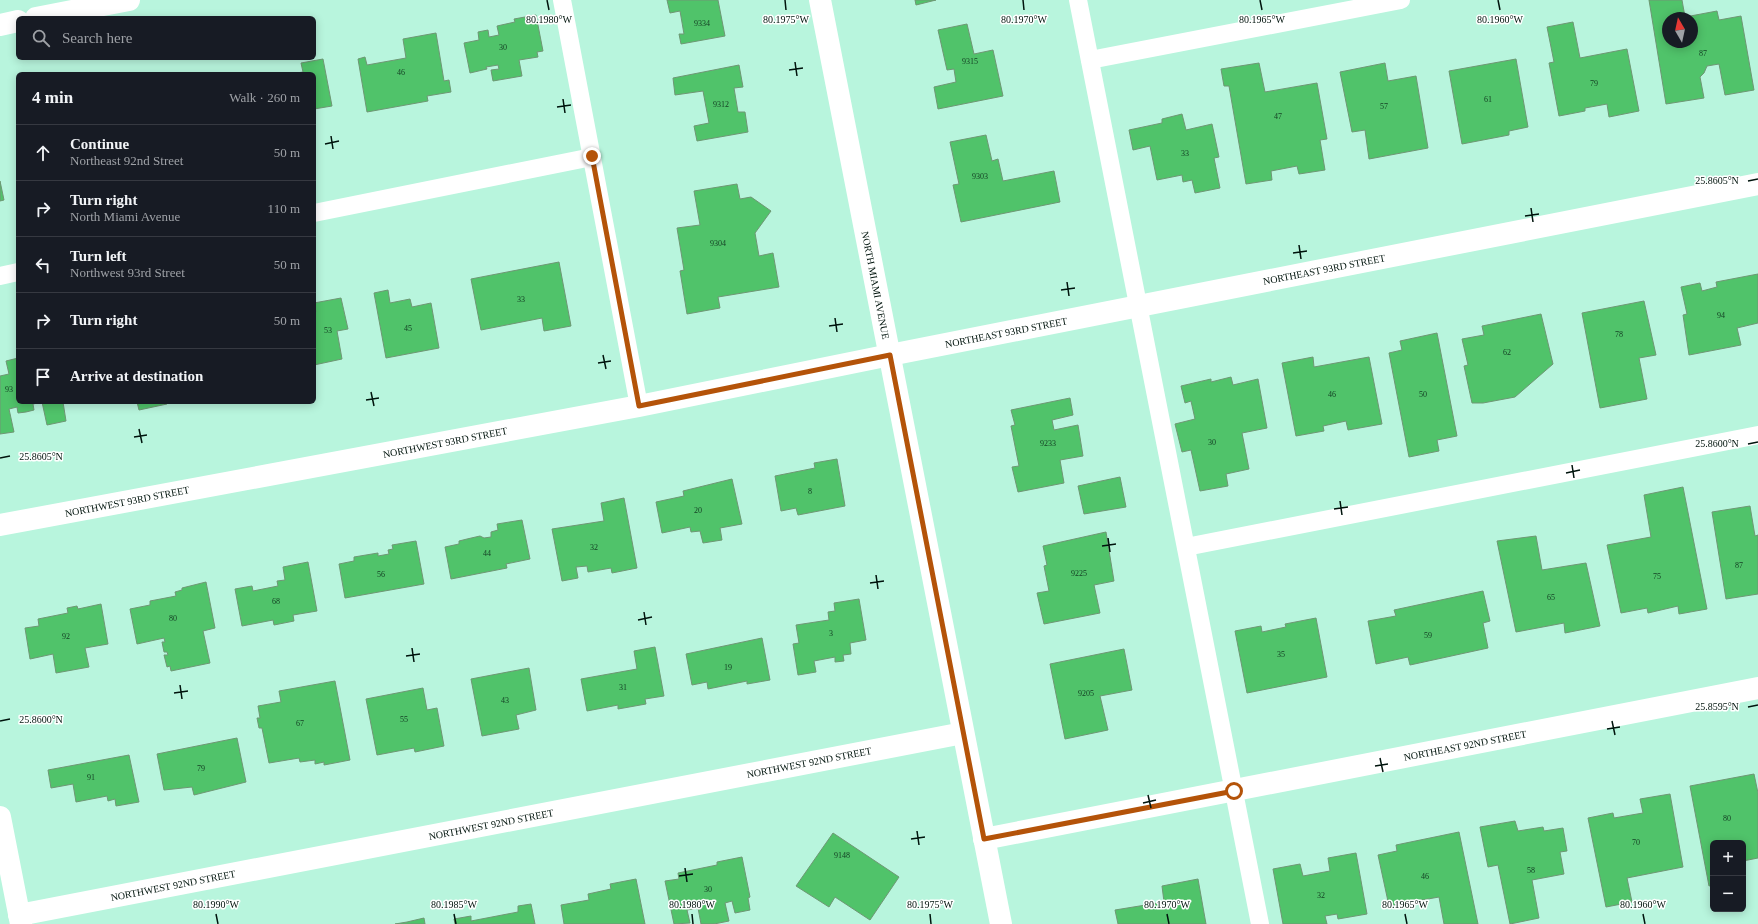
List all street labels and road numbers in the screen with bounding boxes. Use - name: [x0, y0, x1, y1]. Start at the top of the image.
- street label: NORTH MIAMI AVENUE: [860, 230, 891, 340]
- street label: NORTHEAST 93RD STREET: [1262, 252, 1386, 287]
- street label: NORTHEAST 93RD STREET: [944, 315, 1068, 350]
- street label: NORTHWEST 93RD STREET: [382, 425, 508, 460]
- street label: NORTHWEST 93RD STREET: [64, 484, 190, 519]
- street label: NORTHEAST 92ND STREET: [1403, 728, 1527, 763]
- street label: NORTHWEST 92ND STREET: [746, 745, 872, 780]
- street label: NORTHWEST 92ND STREET: [428, 807, 554, 842]
- street label: NORTHWEST 92ND STREET: [110, 868, 236, 903]

